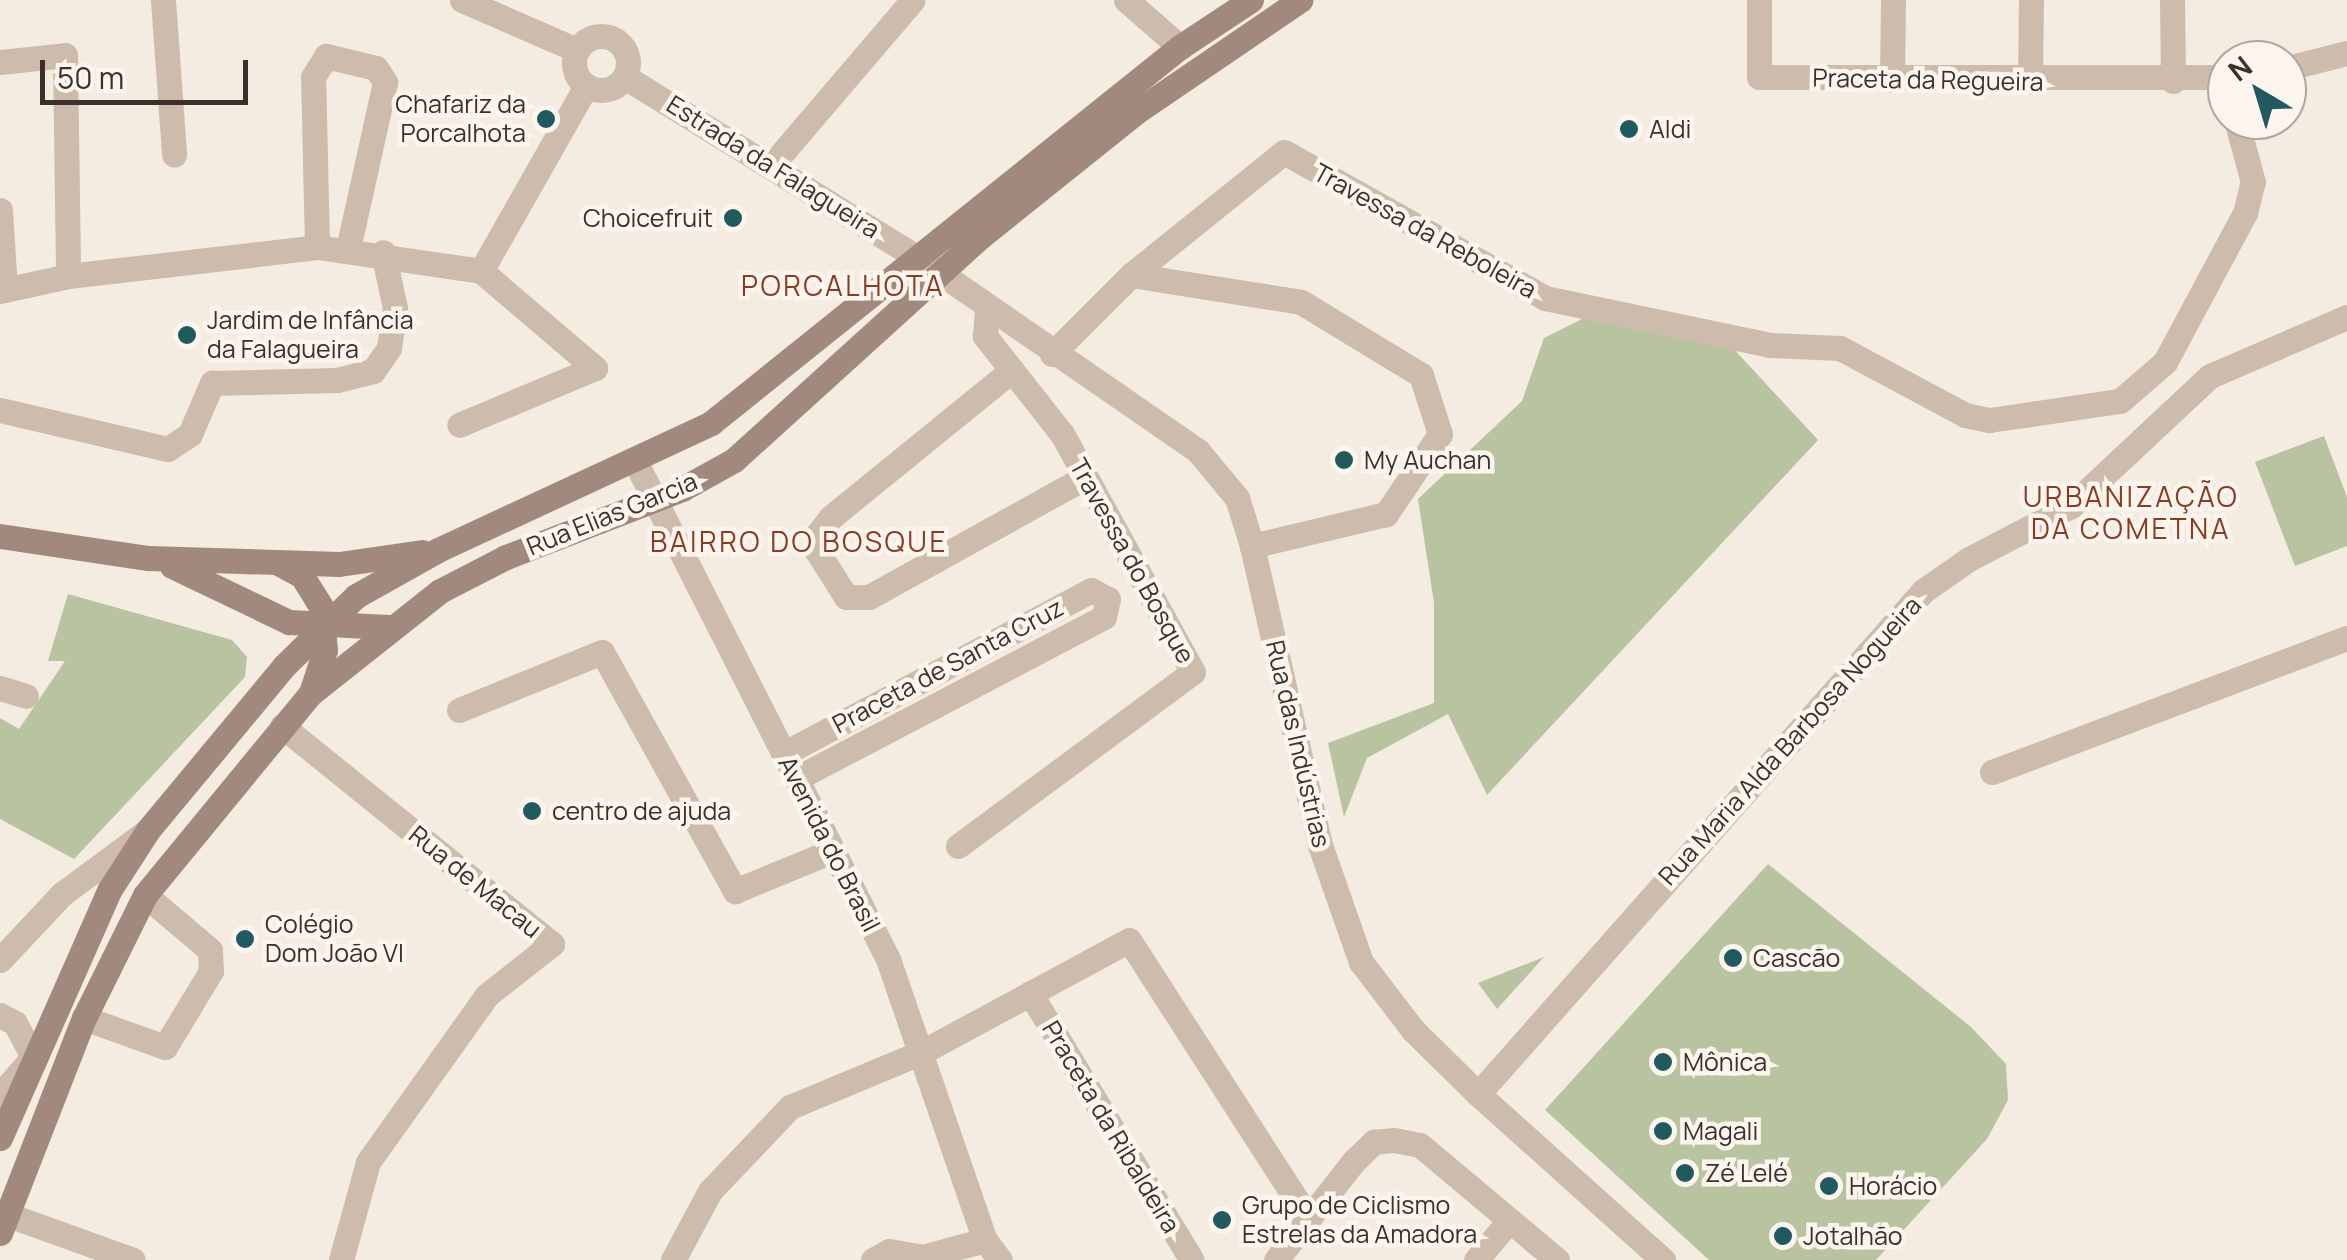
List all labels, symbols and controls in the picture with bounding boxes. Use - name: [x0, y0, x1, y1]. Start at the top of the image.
- scale bar: [45, 40, 252, 102]
- north arrow: [2207, 40, 2307, 140]
- text: N: [2220, 47, 2259, 89]
- text: 50 m: [57, 57, 124, 98]
- street label: Praceta da Regueira: [1812, 63, 2044, 97]
- street label: Estrada da Falagueira: [661, 89, 885, 245]
- place label: Chafariz da Porcalhota: [395, 90, 526, 149]
- marker: Chafariz da Porcalhota: [535, 108, 557, 130]
- place label: Aldi: [1649, 114, 1691, 144]
- marker: Aldi: [1618, 118, 1640, 140]
- street label: Travessa da Reboleira: [1308, 157, 1542, 305]
- place label: Choicefruit: [583, 203, 713, 233]
- marker: Choicefruit: [722, 207, 744, 229]
- district label: PORCALHOTA: [741, 268, 945, 302]
- place label: Jardim de Infância da Falagueira: [207, 306, 414, 365]
- marker: Jardim de Infância da Falagueira: [176, 324, 198, 346]
- place label: My Auchan: [1364, 445, 1491, 475]
- marker: My Auchan: [1333, 449, 1355, 471]
- street label: Travessa do Bosque: [1063, 453, 1201, 669]
- street label: Rua Elias Garcia: [523, 466, 701, 562]
- district label: URBANIZAÇÃO DA COMETNA: [2023, 479, 2239, 545]
- district label: BAIRRO DO BOSQUE: [650, 524, 948, 558]
- street label: Rua Maria Alda Barbosa Nogueira: [1653, 591, 1927, 891]
- street label: Praceta de Santa Cruz: [828, 592, 1068, 740]
- street label: Rua das Indústrias: [1260, 638, 1336, 850]
- street label: Avenida do Brasil: [772, 751, 886, 937]
- place label: centro de ajuda: [552, 796, 731, 826]
- marker: centro de ajuda: [521, 800, 543, 822]
- street label: Rua de Macau: [403, 820, 547, 944]
- place label: Colégio Dom João VI: [265, 910, 404, 969]
- marker: Colégio Dom João VI: [234, 928, 256, 950]
- place label: Cascão: [1753, 943, 1840, 973]
- marker: Cascão: [1722, 947, 1744, 969]
- street label: Praceta da Ribaldeira: [1036, 1016, 1186, 1238]
- place label: Mônica: [1683, 1047, 1767, 1077]
- marker: Mônica: [1652, 1051, 1674, 1073]
- place label: Magali: [1683, 1116, 1758, 1146]
- marker: Magali: [1652, 1120, 1674, 1142]
- place label: Zé Lelé: [1705, 1158, 1788, 1188]
- marker: Zé Lelé: [1674, 1162, 1696, 1184]
- place label: Horácio: [1849, 1171, 1937, 1201]
- marker: Horácio: [1818, 1175, 1840, 1197]
- place label: Grupo de Ciclismo Estrelas da Amadora: [1242, 1191, 1477, 1250]
- marker: Grupo de Ciclismo Estrelas da Amadora: [1211, 1209, 1233, 1231]
- place label: Jotalhão: [1803, 1221, 1903, 1251]
- marker: Jotalhão: [1772, 1225, 1794, 1247]

